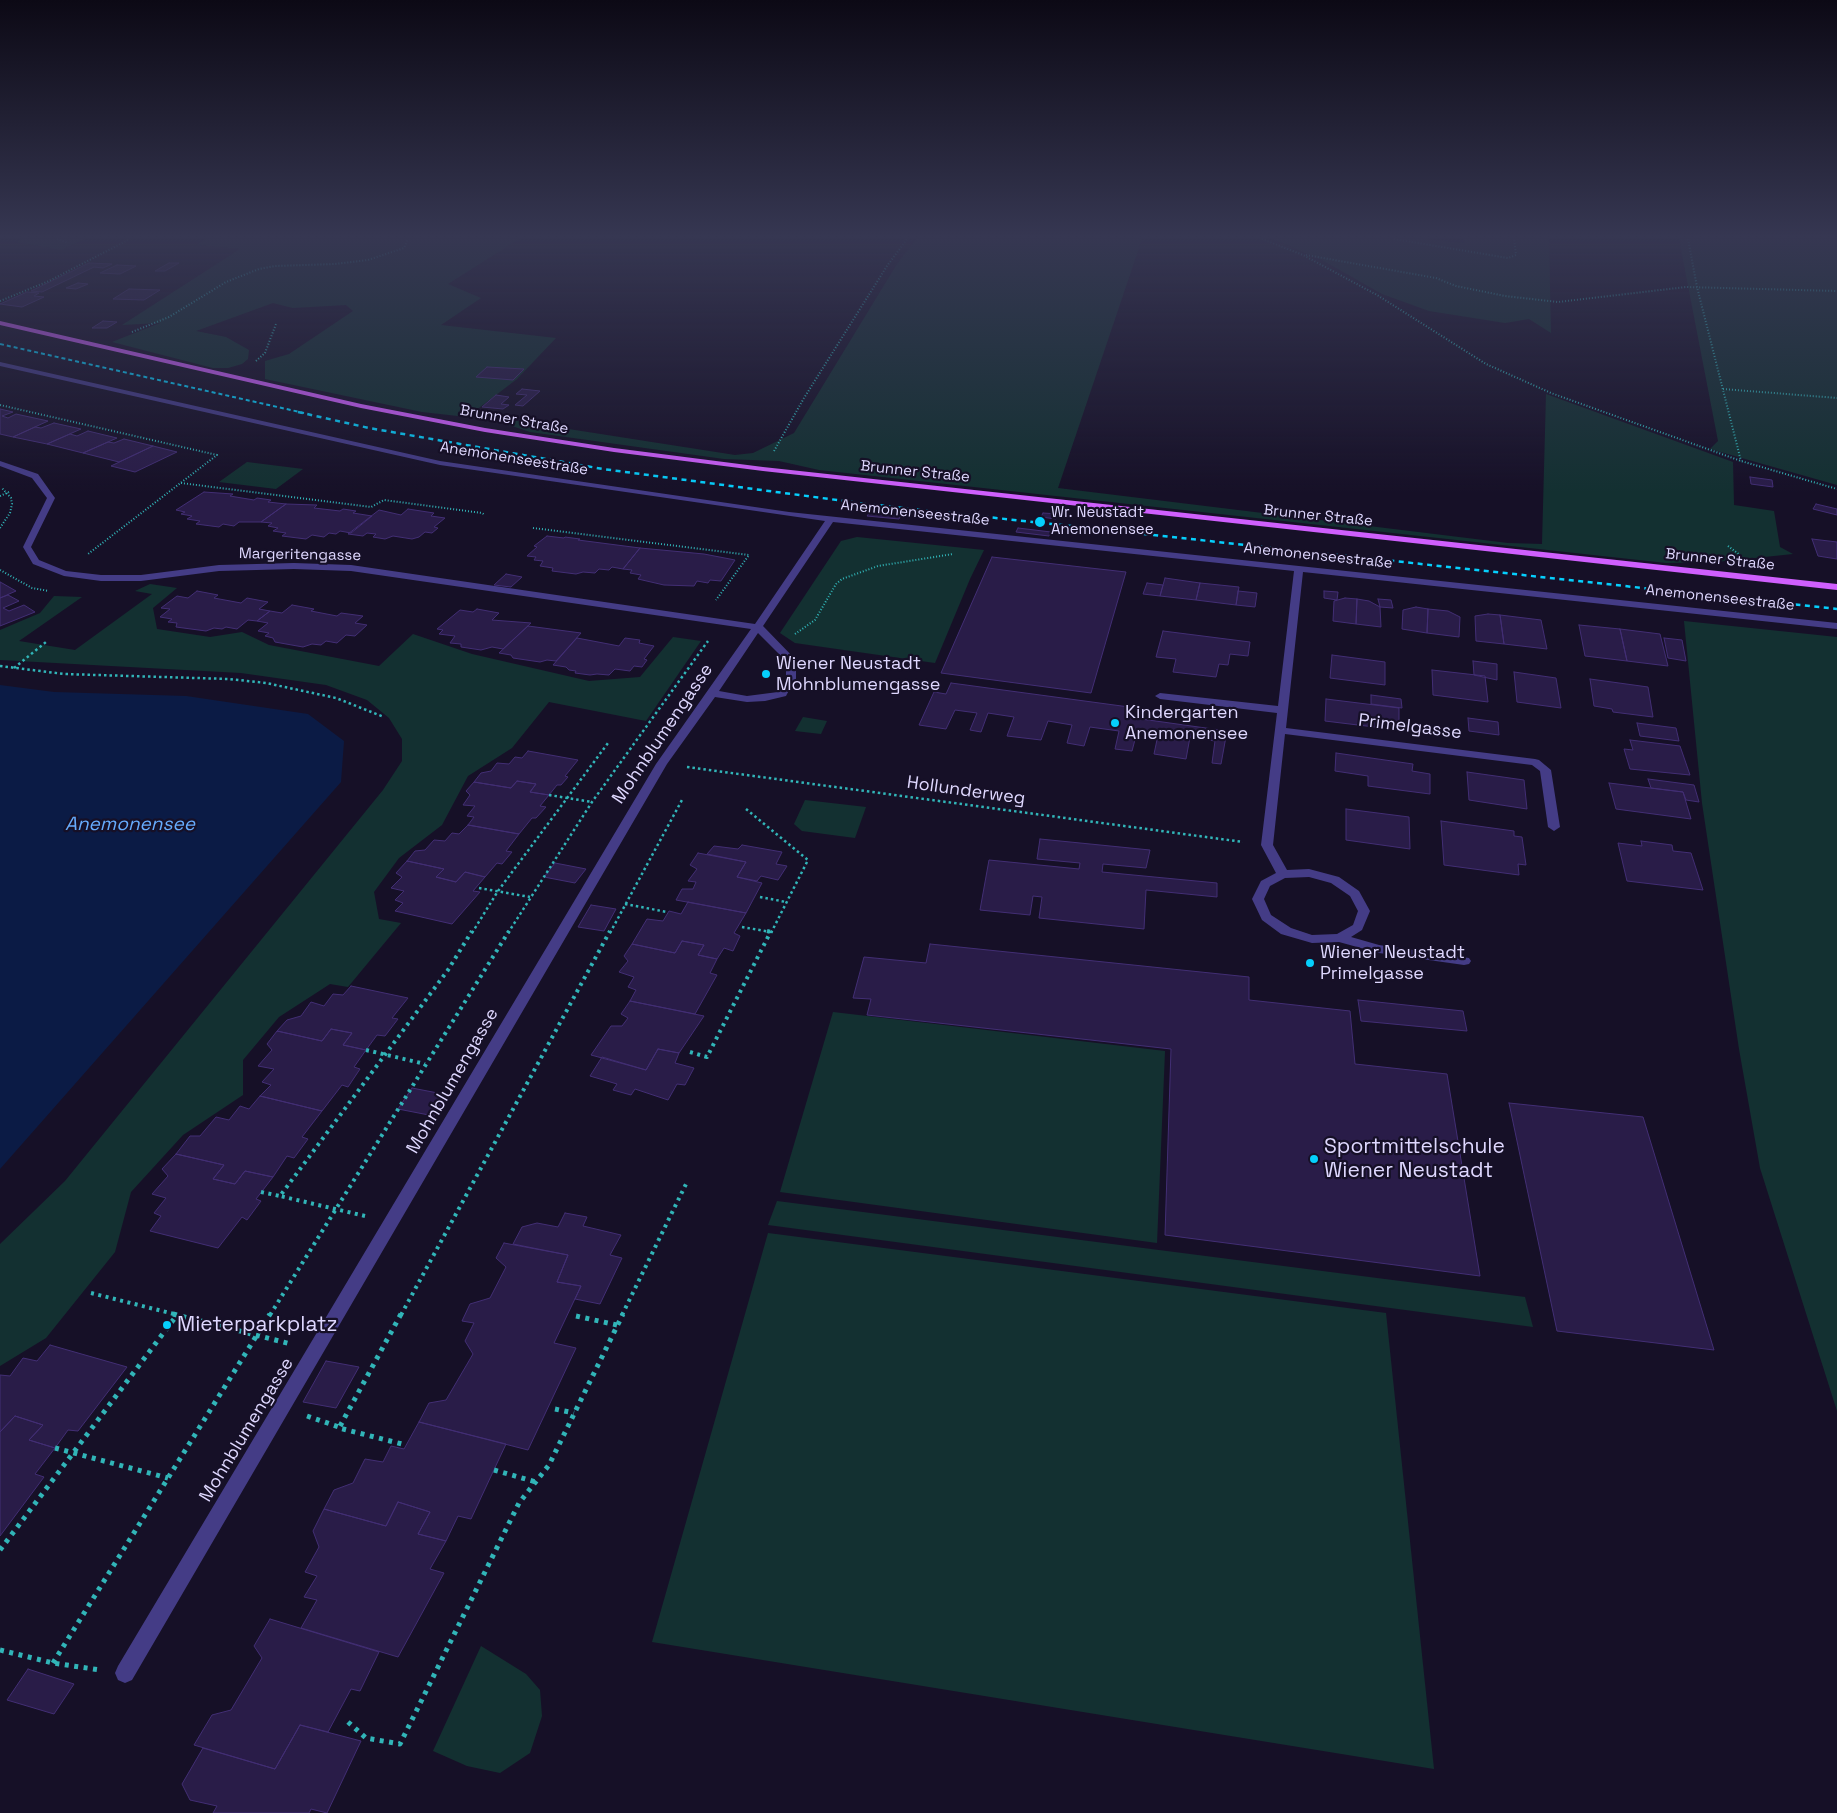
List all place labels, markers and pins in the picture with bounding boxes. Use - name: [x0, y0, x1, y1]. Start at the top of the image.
- place label: Wr. Neustadt Anemonensee: [1051, 504, 1154, 539]
- marker: Wr. Neustadt Anemonensee: [1033, 515, 1047, 529]
- place label: Wiener Neustadt Mohnblumengasse: [776, 653, 940, 696]
- marker: Wiener Neustadt Mohnblumengasse: [760, 668, 772, 680]
- place label: Kindergarten Anemonensee: [1125, 702, 1248, 744]
- marker: Kindergarten Anemonensee: [1109, 717, 1121, 729]
- place label: Wiener Neustadt Primelgasse: [1320, 942, 1465, 984]
- marker: Wiener Neustadt Primelgasse: [1304, 957, 1316, 969]
- place label: Sportmittelschule Wiener Neustadt: [1324, 1134, 1505, 1184]
- marker: Sportmittelschule Wiener Neustadt: [1308, 1153, 1320, 1165]
- place label: Mieterparkplatz: [177, 1312, 337, 1338]
- marker: Mieterparkplatz: [161, 1319, 173, 1331]

